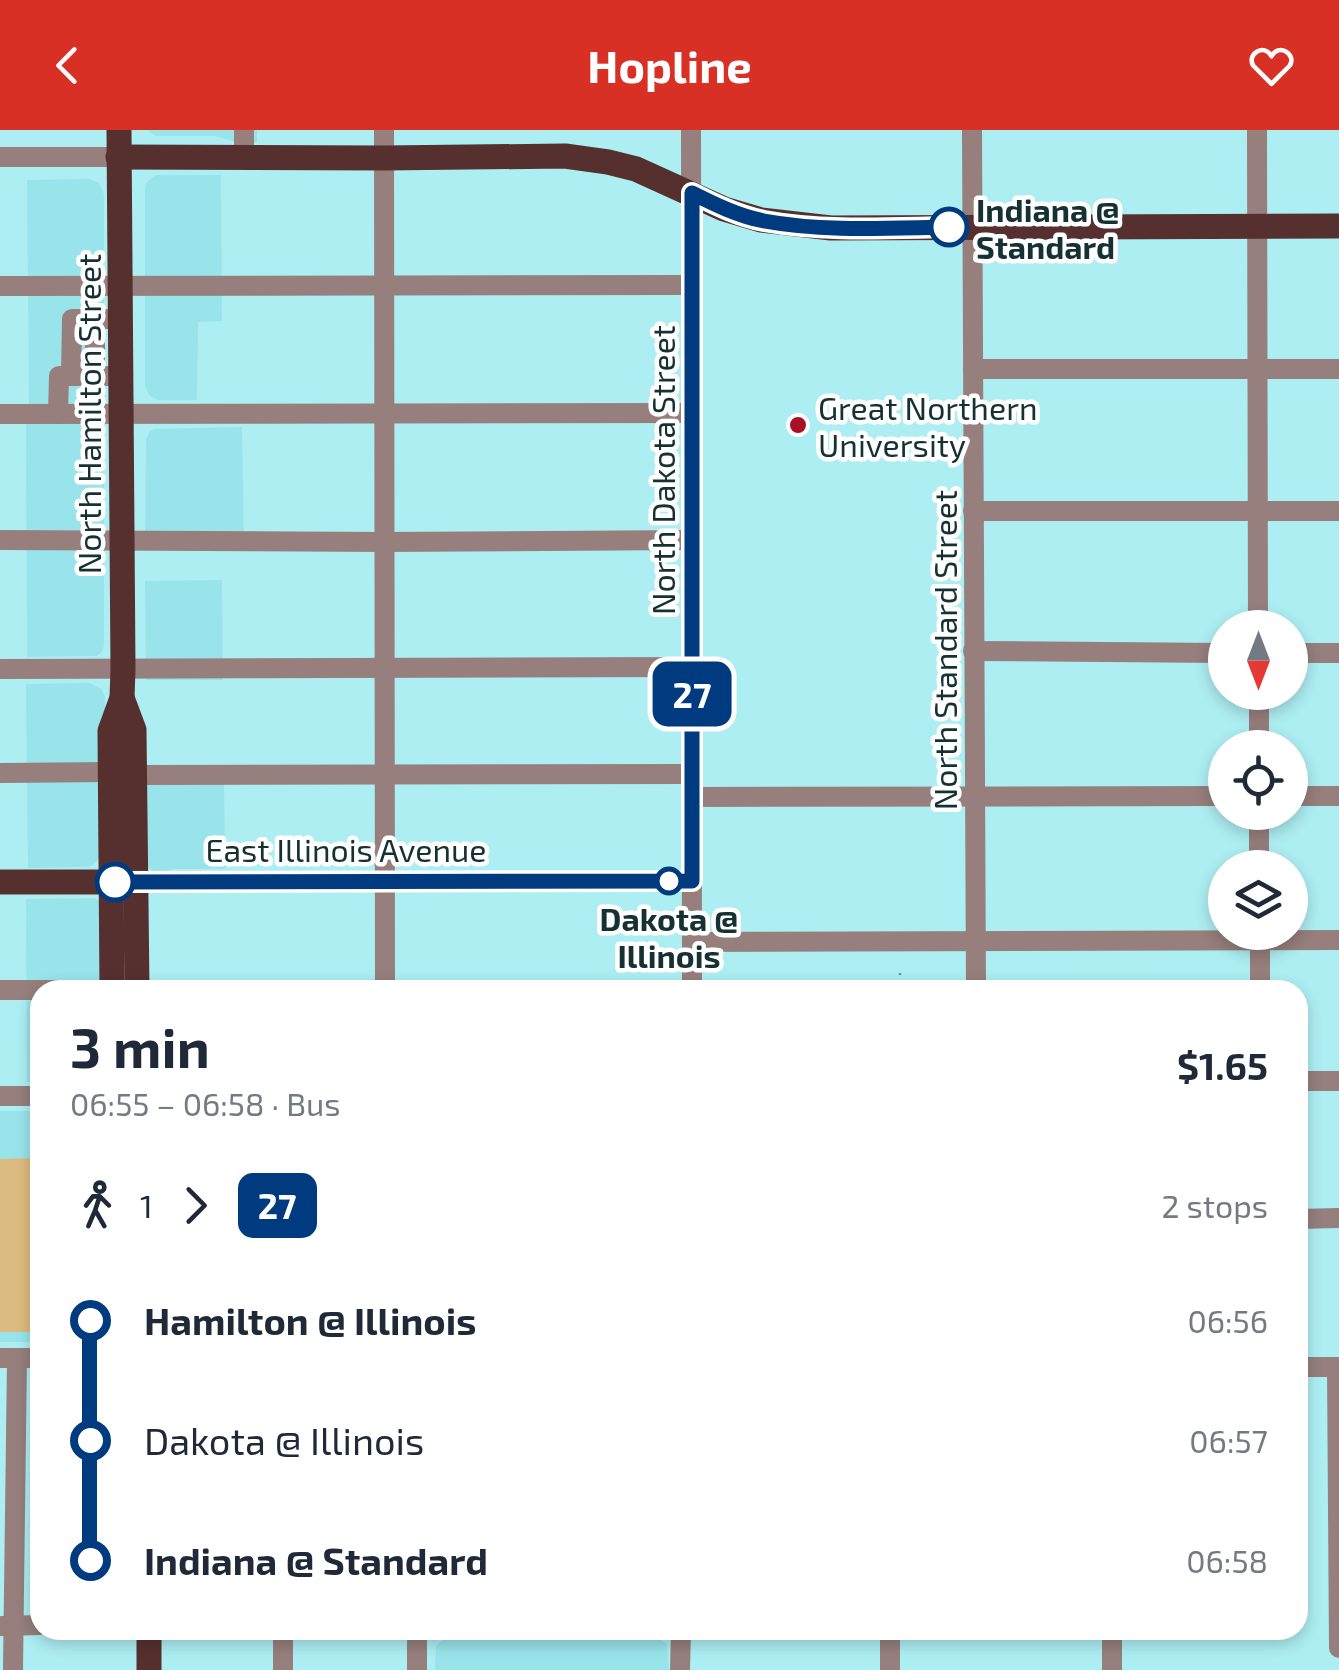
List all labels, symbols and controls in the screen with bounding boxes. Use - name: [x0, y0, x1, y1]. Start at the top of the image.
- icon: back: [40, 38, 95, 93]
- text: Hopline: [587, 38, 752, 92]
- icon: heart: [1244, 38, 1299, 93]
- place label: Indiana @ Standard: [976, 190, 1119, 265]
- marker: Indiana @ Standard: [930, 208, 968, 246]
- street label: North Hamilton Street: [69, 254, 107, 574]
- street label: North Dakota Street: [643, 325, 681, 615]
- place label: Great Northern University: [818, 388, 1038, 463]
- marker: Great Northern University: [787, 414, 809, 436]
- street label: North Standard Street: [925, 490, 963, 810]
- north arrow: [1208, 610, 1308, 710]
- map controls: [1208, 610, 1308, 950]
- line badge: 27: [647, 662, 737, 726]
- text: 27: [673, 673, 711, 715]
- button: locate: [1208, 730, 1308, 830]
- street label: East Illinois Avenue: [206, 830, 486, 868]
- button: layers: [1208, 850, 1308, 950]
- unlabelled marker: [96, 863, 134, 901]
- marker: Dakota @ Illinois: [656, 868, 682, 894]
- place label: Dakota @ Illinois: [600, 899, 738, 974]
- text: 3 min: [70, 1013, 210, 1079]
- text: $1.65: [1177, 1042, 1268, 1088]
- text: 06:55 – 06:58 · Bus: [70, 1084, 341, 1122]
- icon: walk: [70, 1178, 125, 1233]
- icon: forward: [168, 1178, 223, 1233]
- text: 27: [258, 1184, 297, 1226]
- text: 1: [140, 1186, 153, 1224]
- text: 2 stops: [1161, 1186, 1268, 1224]
- text: Hamilton @ Illinois: [144, 1297, 476, 1343]
- text: 06:56: [1187, 1301, 1268, 1339]
- text: Dakota @ Illinois: [144, 1417, 424, 1463]
- text: 06:57: [1189, 1421, 1268, 1459]
- text: Indiana @ Standard: [144, 1537, 488, 1583]
- text: 06:58: [1186, 1541, 1268, 1579]

